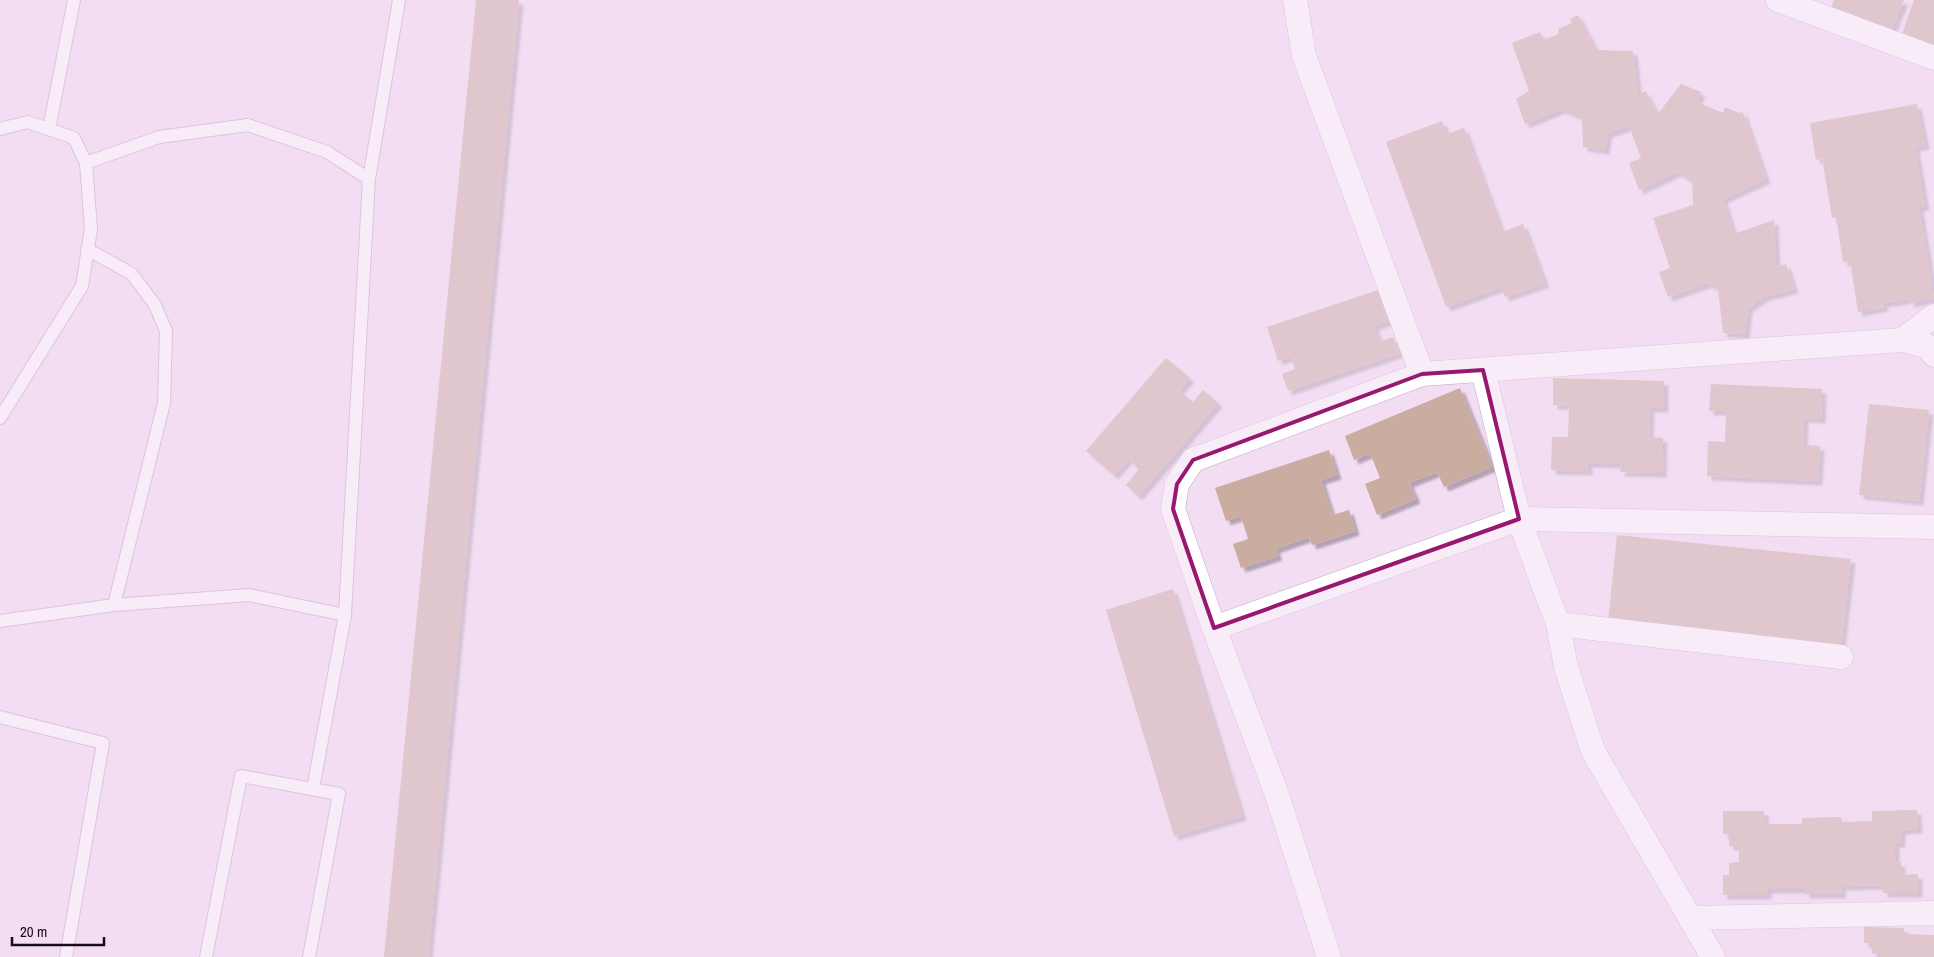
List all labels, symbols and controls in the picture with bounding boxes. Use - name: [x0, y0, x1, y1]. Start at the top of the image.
- scale bar: [12, 914, 105, 946]
- text: 20 m: [20, 921, 47, 942]

